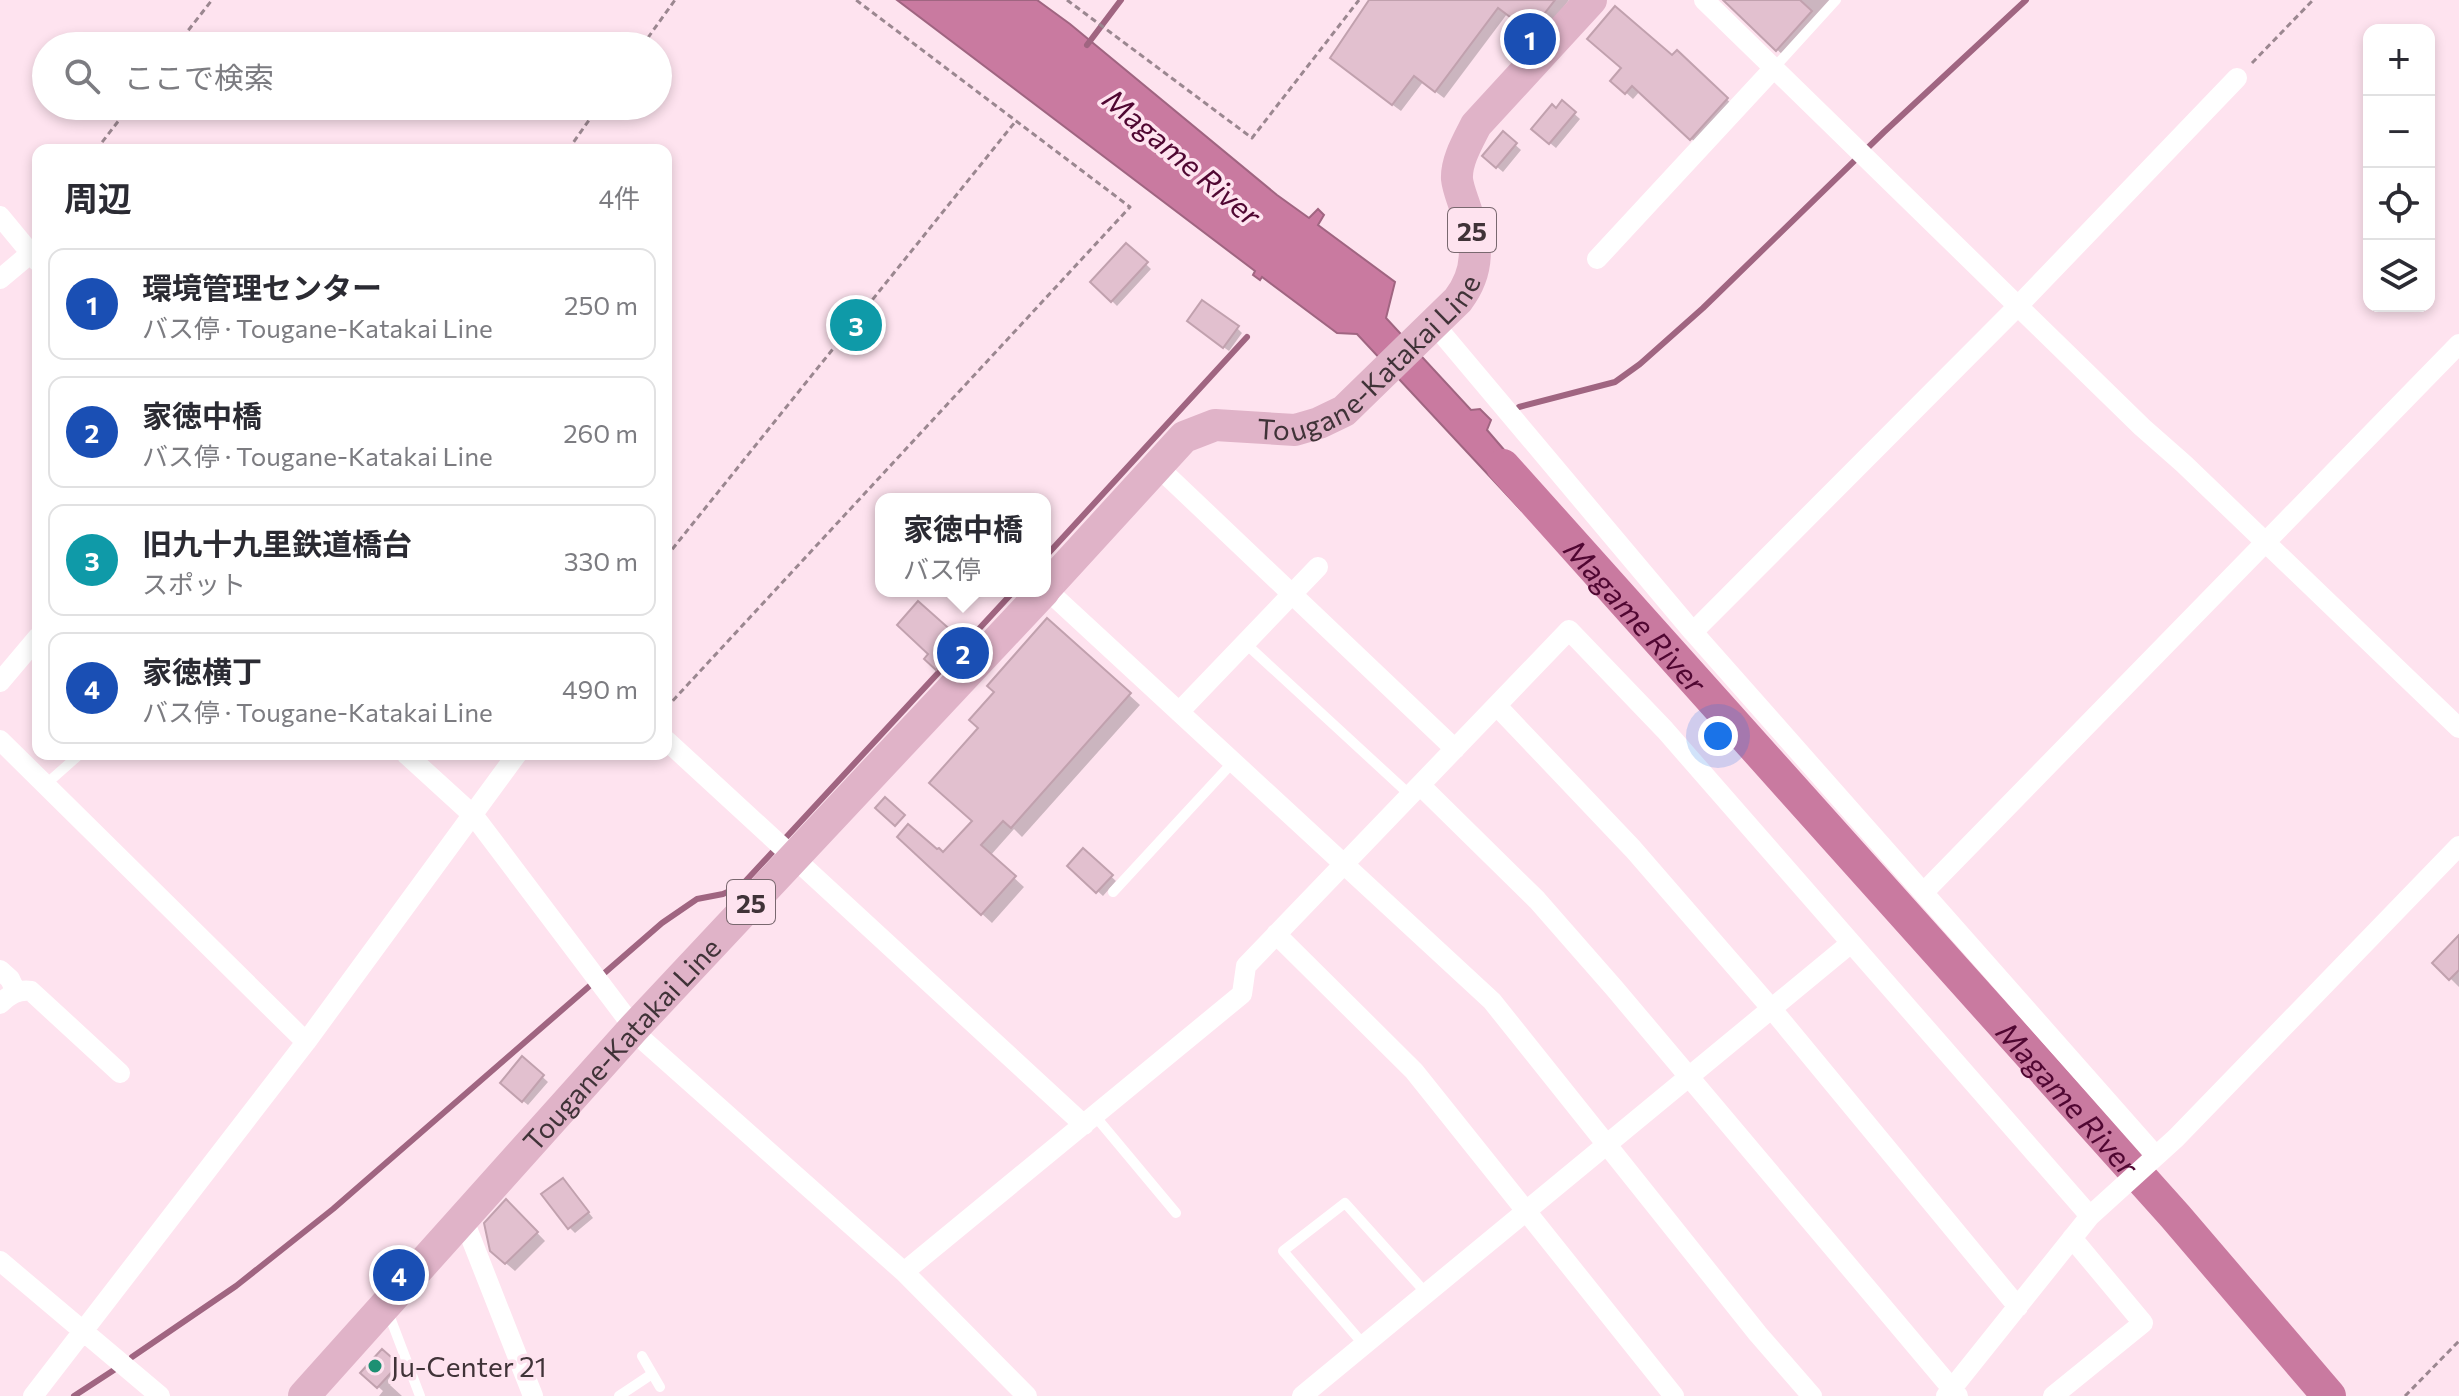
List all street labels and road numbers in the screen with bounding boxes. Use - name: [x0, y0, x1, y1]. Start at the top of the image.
- road number: 25: [1448, 208, 1496, 252]
- street label: Tougane-Katakai Line: [1256, 269, 1487, 448]
- road number: 25: [727, 880, 775, 924]
- street label: Tougane-Katakai Line: [515, 930, 727, 1157]

